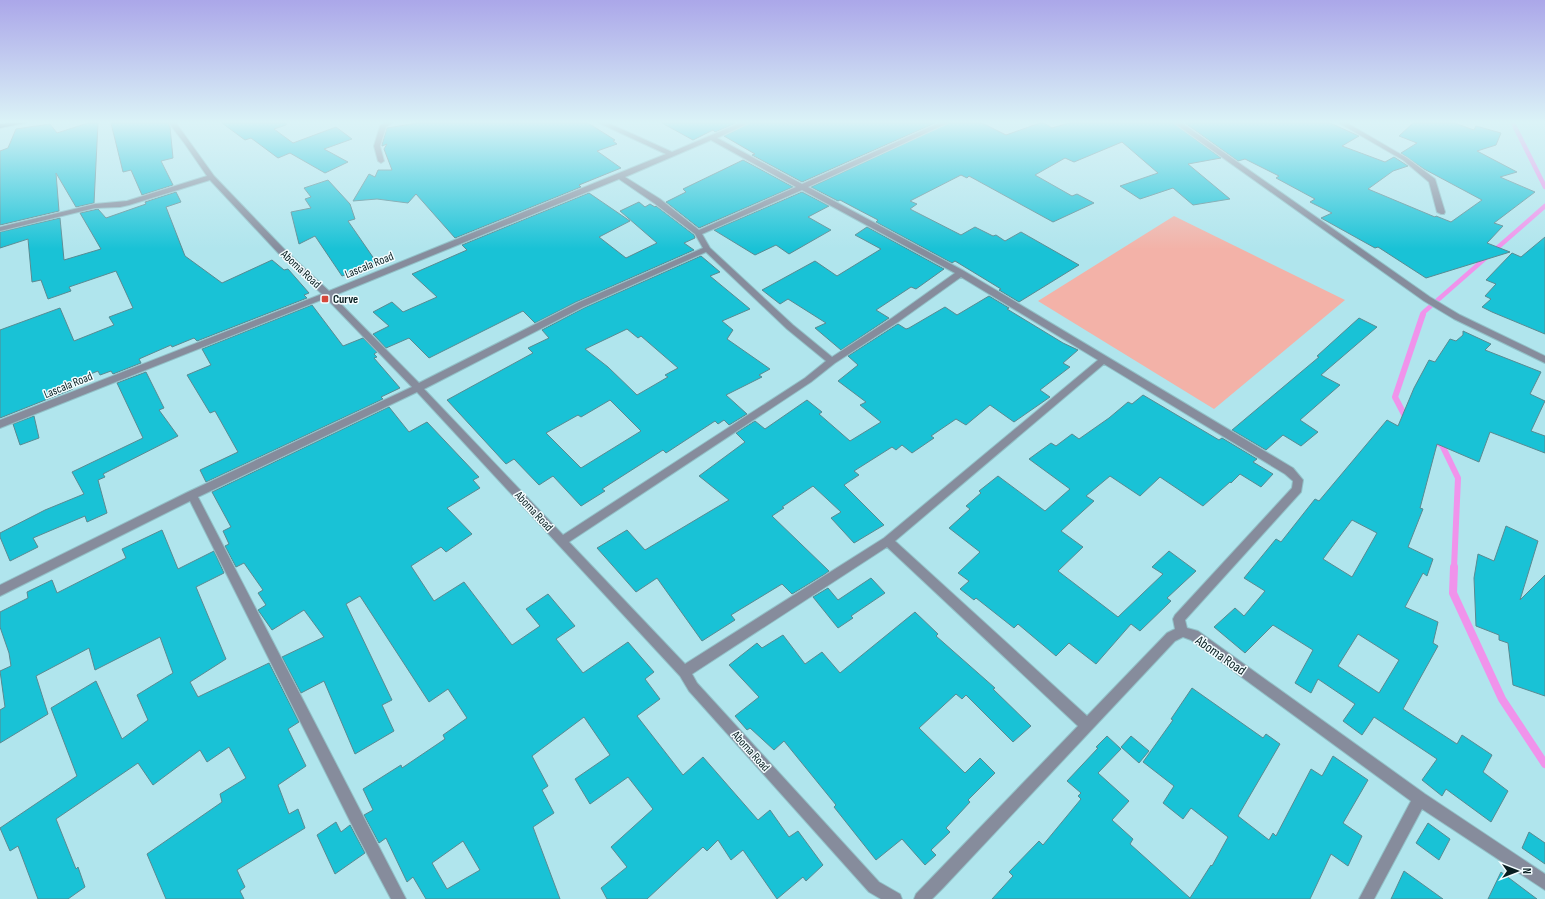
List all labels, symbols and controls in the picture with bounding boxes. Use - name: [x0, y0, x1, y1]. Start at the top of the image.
- street label: Aboma Road: [277, 246, 324, 292]
- street label: Lascala Road: [343, 249, 396, 282]
- place label: Curve: [333, 292, 358, 307]
- marker: Curve: [320, 294, 330, 304]
- street label: Lascala Road: [42, 369, 95, 402]
- street label: Aboma Road: [511, 487, 556, 535]
- street label: Aboma Road: [1191, 631, 1249, 679]
- street label: Aboma Road: [728, 727, 773, 775]
- north arrow: [1497, 851, 1537, 891]
- text: N: [1520, 868, 1533, 874]

